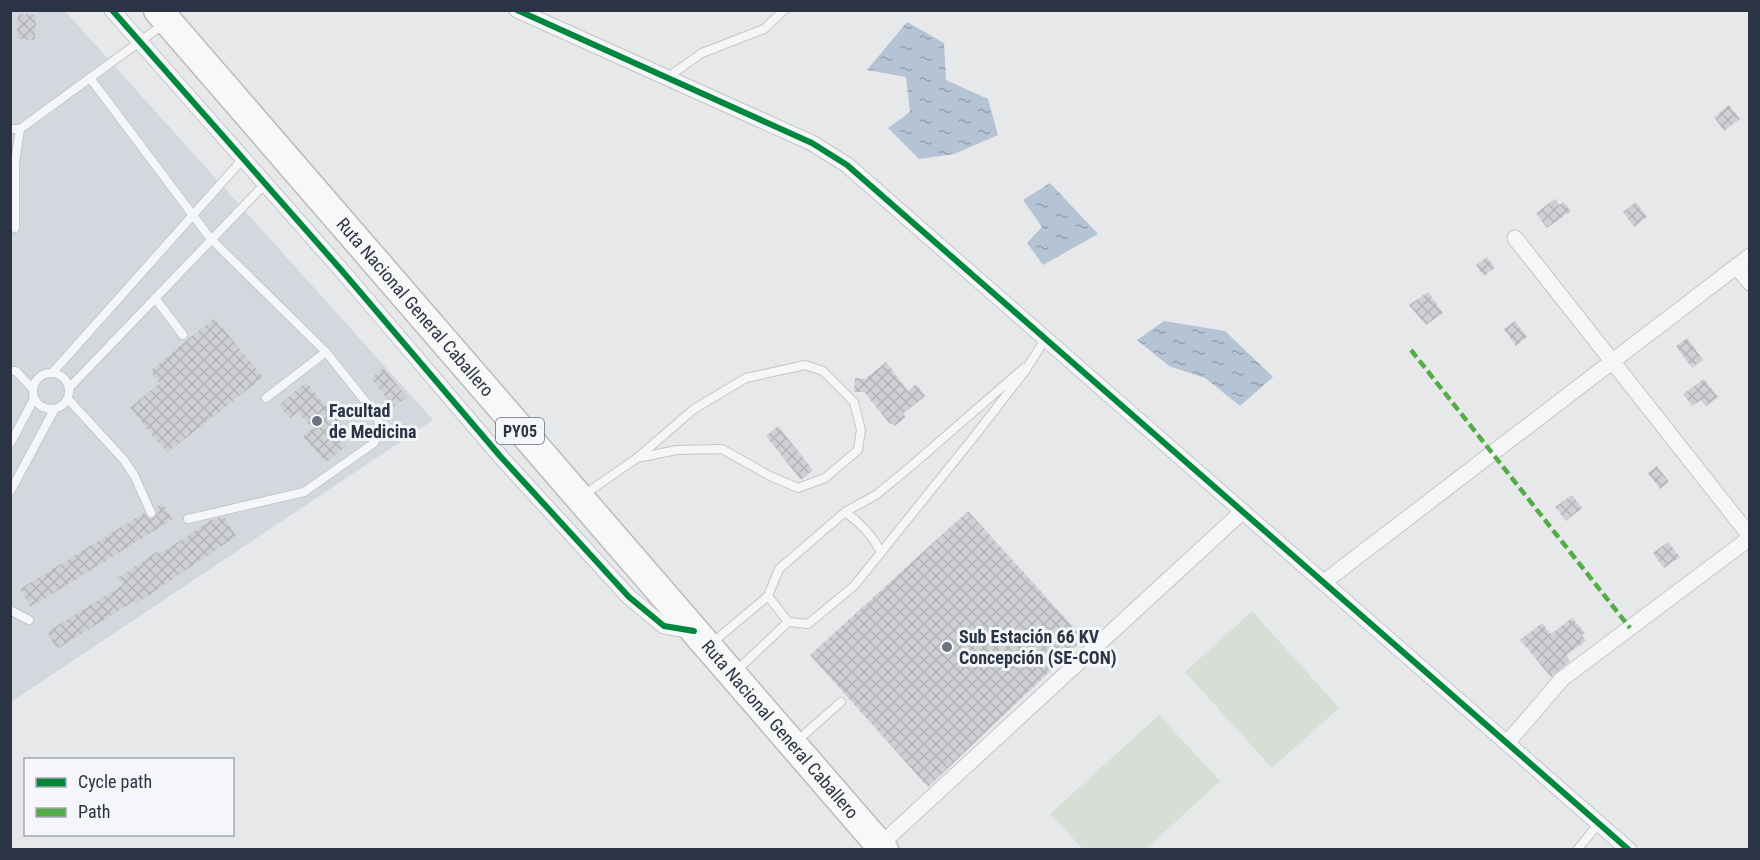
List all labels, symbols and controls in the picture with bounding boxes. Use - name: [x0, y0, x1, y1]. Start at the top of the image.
- street label: Ruta Nacional General Caballero: [333, 214, 498, 401]
- place label: Facultad de Medicina: [329, 400, 417, 442]
- marker: Facultad de Medicina: [310, 414, 324, 428]
- road number: PY05: [496, 418, 544, 444]
- place label: Sub Estación 66 KV Concepción (SE-CON): [959, 626, 1116, 669]
- street label: Ruta Nacional General Caballero: [697, 636, 863, 823]
- marker: Sub Estación 66 KV Concepción (SE-CON): [940, 640, 954, 654]
- legend: [24, 758, 234, 836]
- text: Cycle path: [78, 771, 152, 792]
- text: Path: [78, 801, 111, 822]

